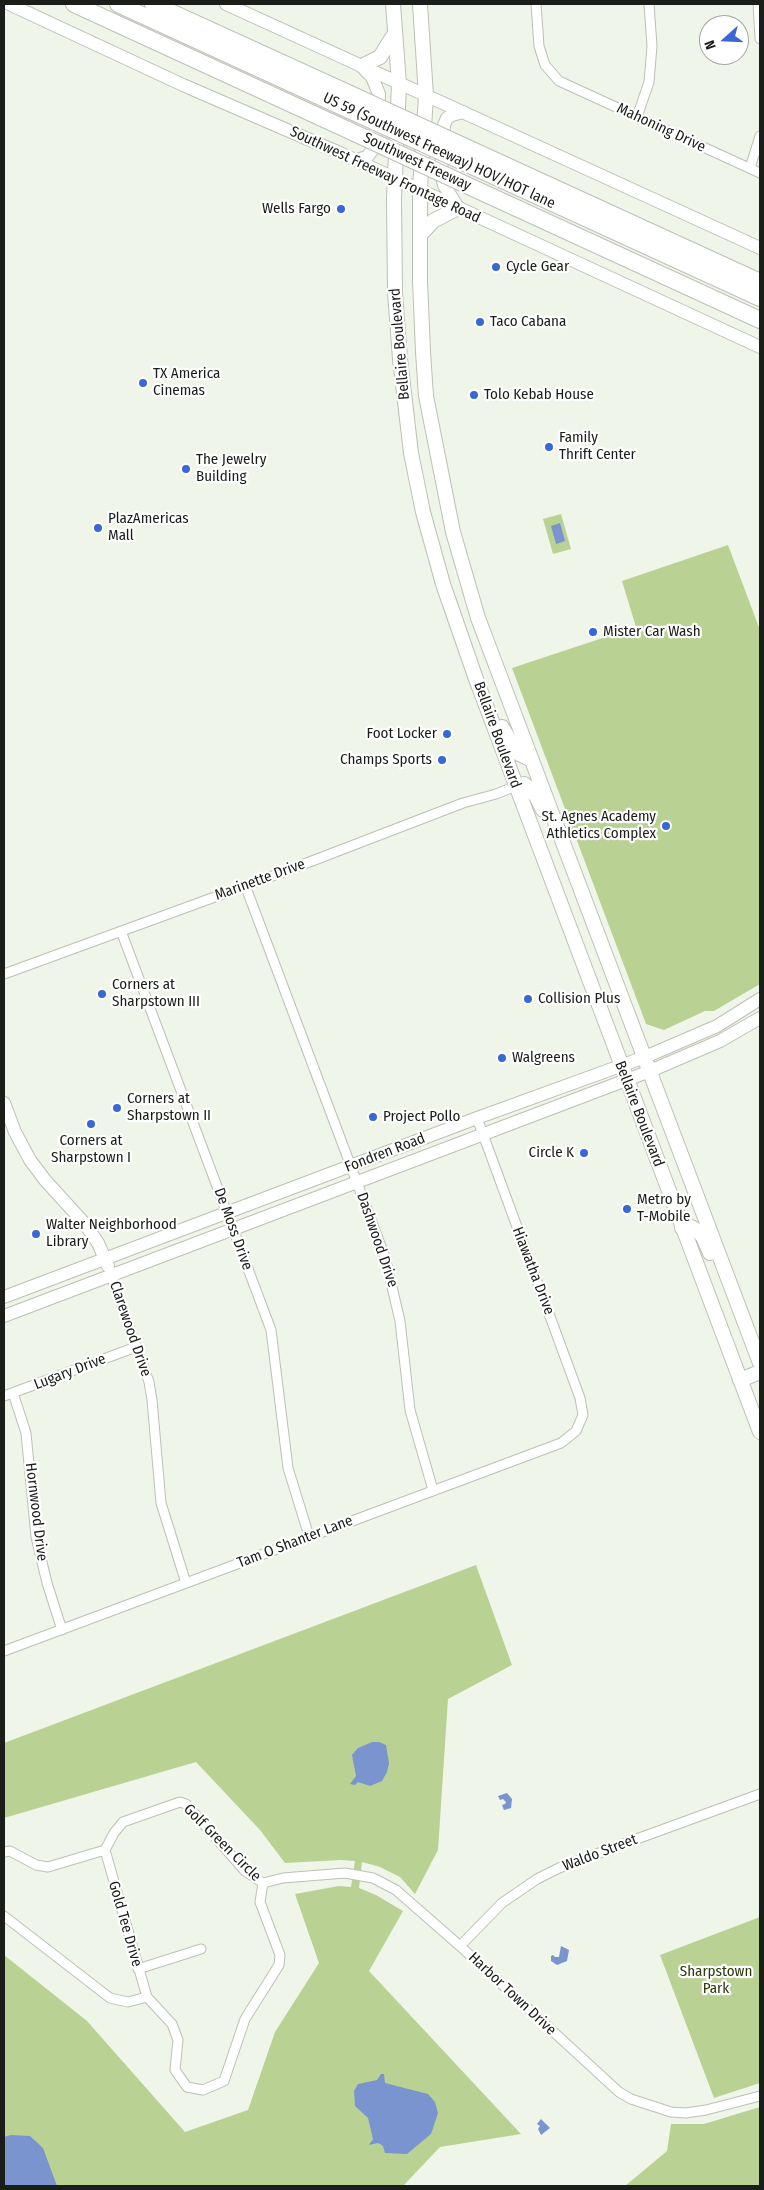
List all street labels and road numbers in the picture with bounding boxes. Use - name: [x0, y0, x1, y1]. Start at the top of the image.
- street label: US 59 (Southwest Freeway) HOV/HOT lane: [320, 89, 558, 213]
- street label: Mahoning Drive: [614, 100, 708, 156]
- street label: Southwest Freeway Frontage Road: [287, 123, 483, 227]
- street label: Southwest Freeway: [360, 129, 474, 195]
- street label: Bellaire Boulevard: [386, 287, 414, 401]
- street label: Bellaire Boulevard: [469, 679, 525, 791]
- street label: Marinette Drive: [212, 855, 308, 905]
- street label: Bellaire Boulevard: [610, 1058, 668, 1170]
- street label: Fondren Road: [342, 1129, 428, 1177]
- street label: De Moss Drive: [210, 1185, 256, 1273]
- street label: Dashwood Drive: [352, 1190, 402, 1290]
- street label: Hiawatha Drive: [508, 1225, 558, 1317]
- street label: Clarewood Drive: [105, 1279, 155, 1379]
- street label: Lugary Drive: [31, 1350, 109, 1394]
- street label: Hornwood Drive: [21, 1462, 51, 1562]
- street label: Tam O Shanter Lane: [235, 1512, 355, 1572]
- street label: Golf Green Circle: [180, 1801, 264, 1885]
- street label: Waldo Street: [560, 1831, 640, 1875]
- street label: Gold Tee Drive: [104, 1879, 146, 1969]
- street label: Harbor Town Drive: [464, 1949, 560, 2039]

